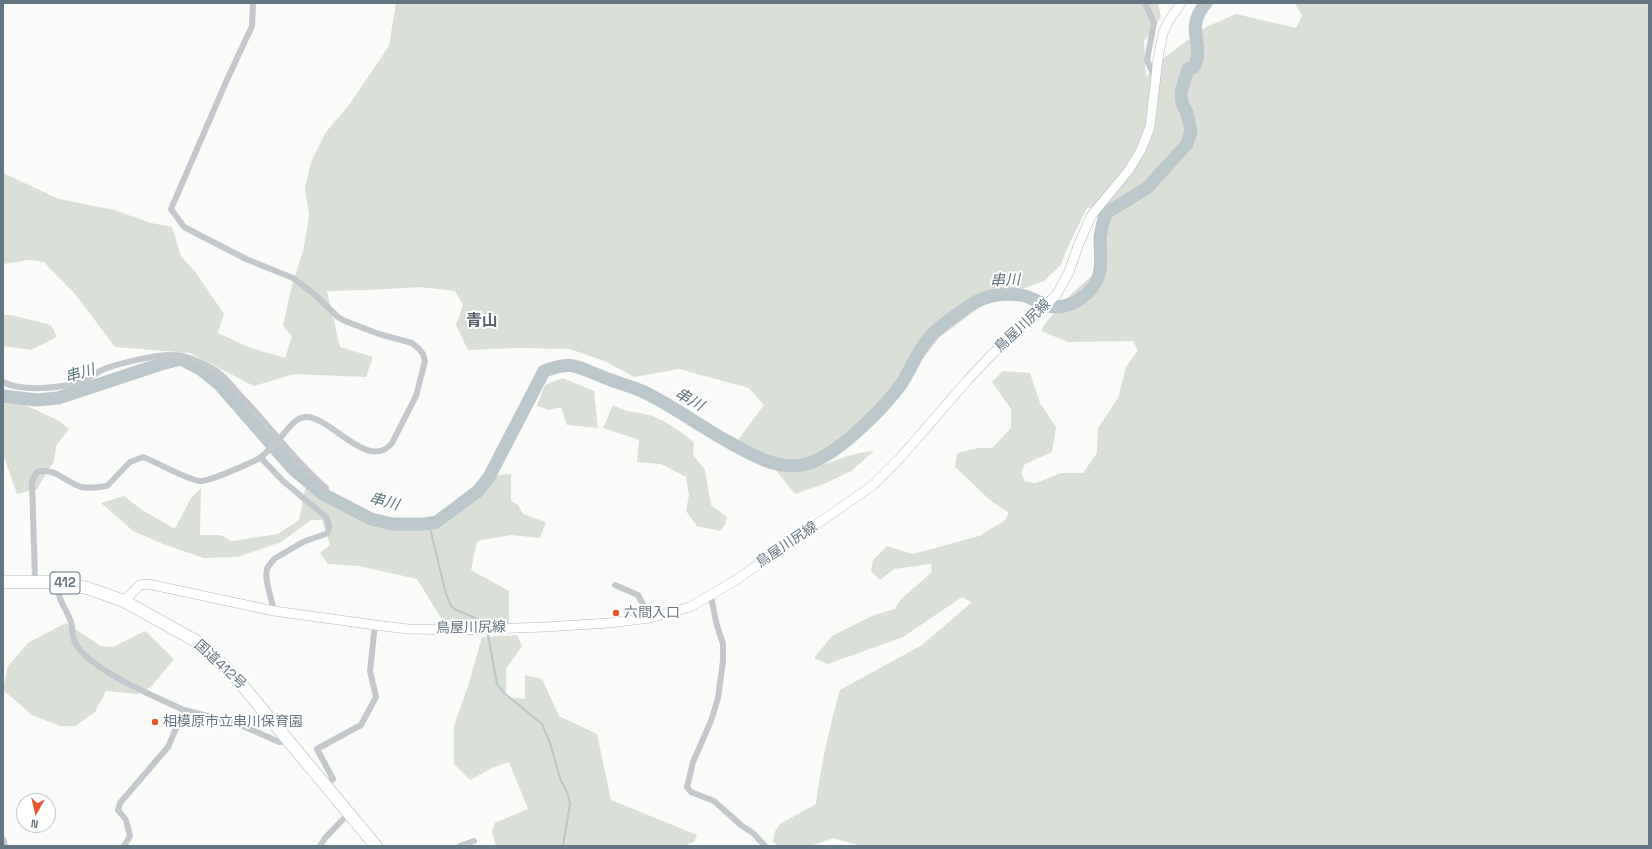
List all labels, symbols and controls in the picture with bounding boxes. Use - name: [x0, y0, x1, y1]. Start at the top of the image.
- water label: 串川: [990, 271, 1020, 291]
- street label: 鳥屋川尻線: [992, 296, 1054, 356]
- district label: 青山: [466, 312, 498, 332]
- water label: 串川: [63, 361, 97, 387]
- water label: 串川: [672, 385, 706, 415]
- water label: 串川: [367, 489, 401, 515]
- street label: 鳥屋川尻線: [753, 518, 821, 572]
- road number: 412: [50, 572, 80, 594]
- place label: 六間入口: [624, 605, 680, 621]
- marker: 六間入口: [611, 608, 621, 618]
- street label: 鳥屋川尻線: [436, 619, 506, 637]
- street label: 国道412号: [191, 637, 249, 693]
- place label: 相模原市立串川保育園: [163, 714, 303, 730]
- marker: 相模原市立串川保育園: [150, 717, 160, 727]
- north arrow: [16, 793, 56, 833]
- text: N: [30, 816, 39, 831]

